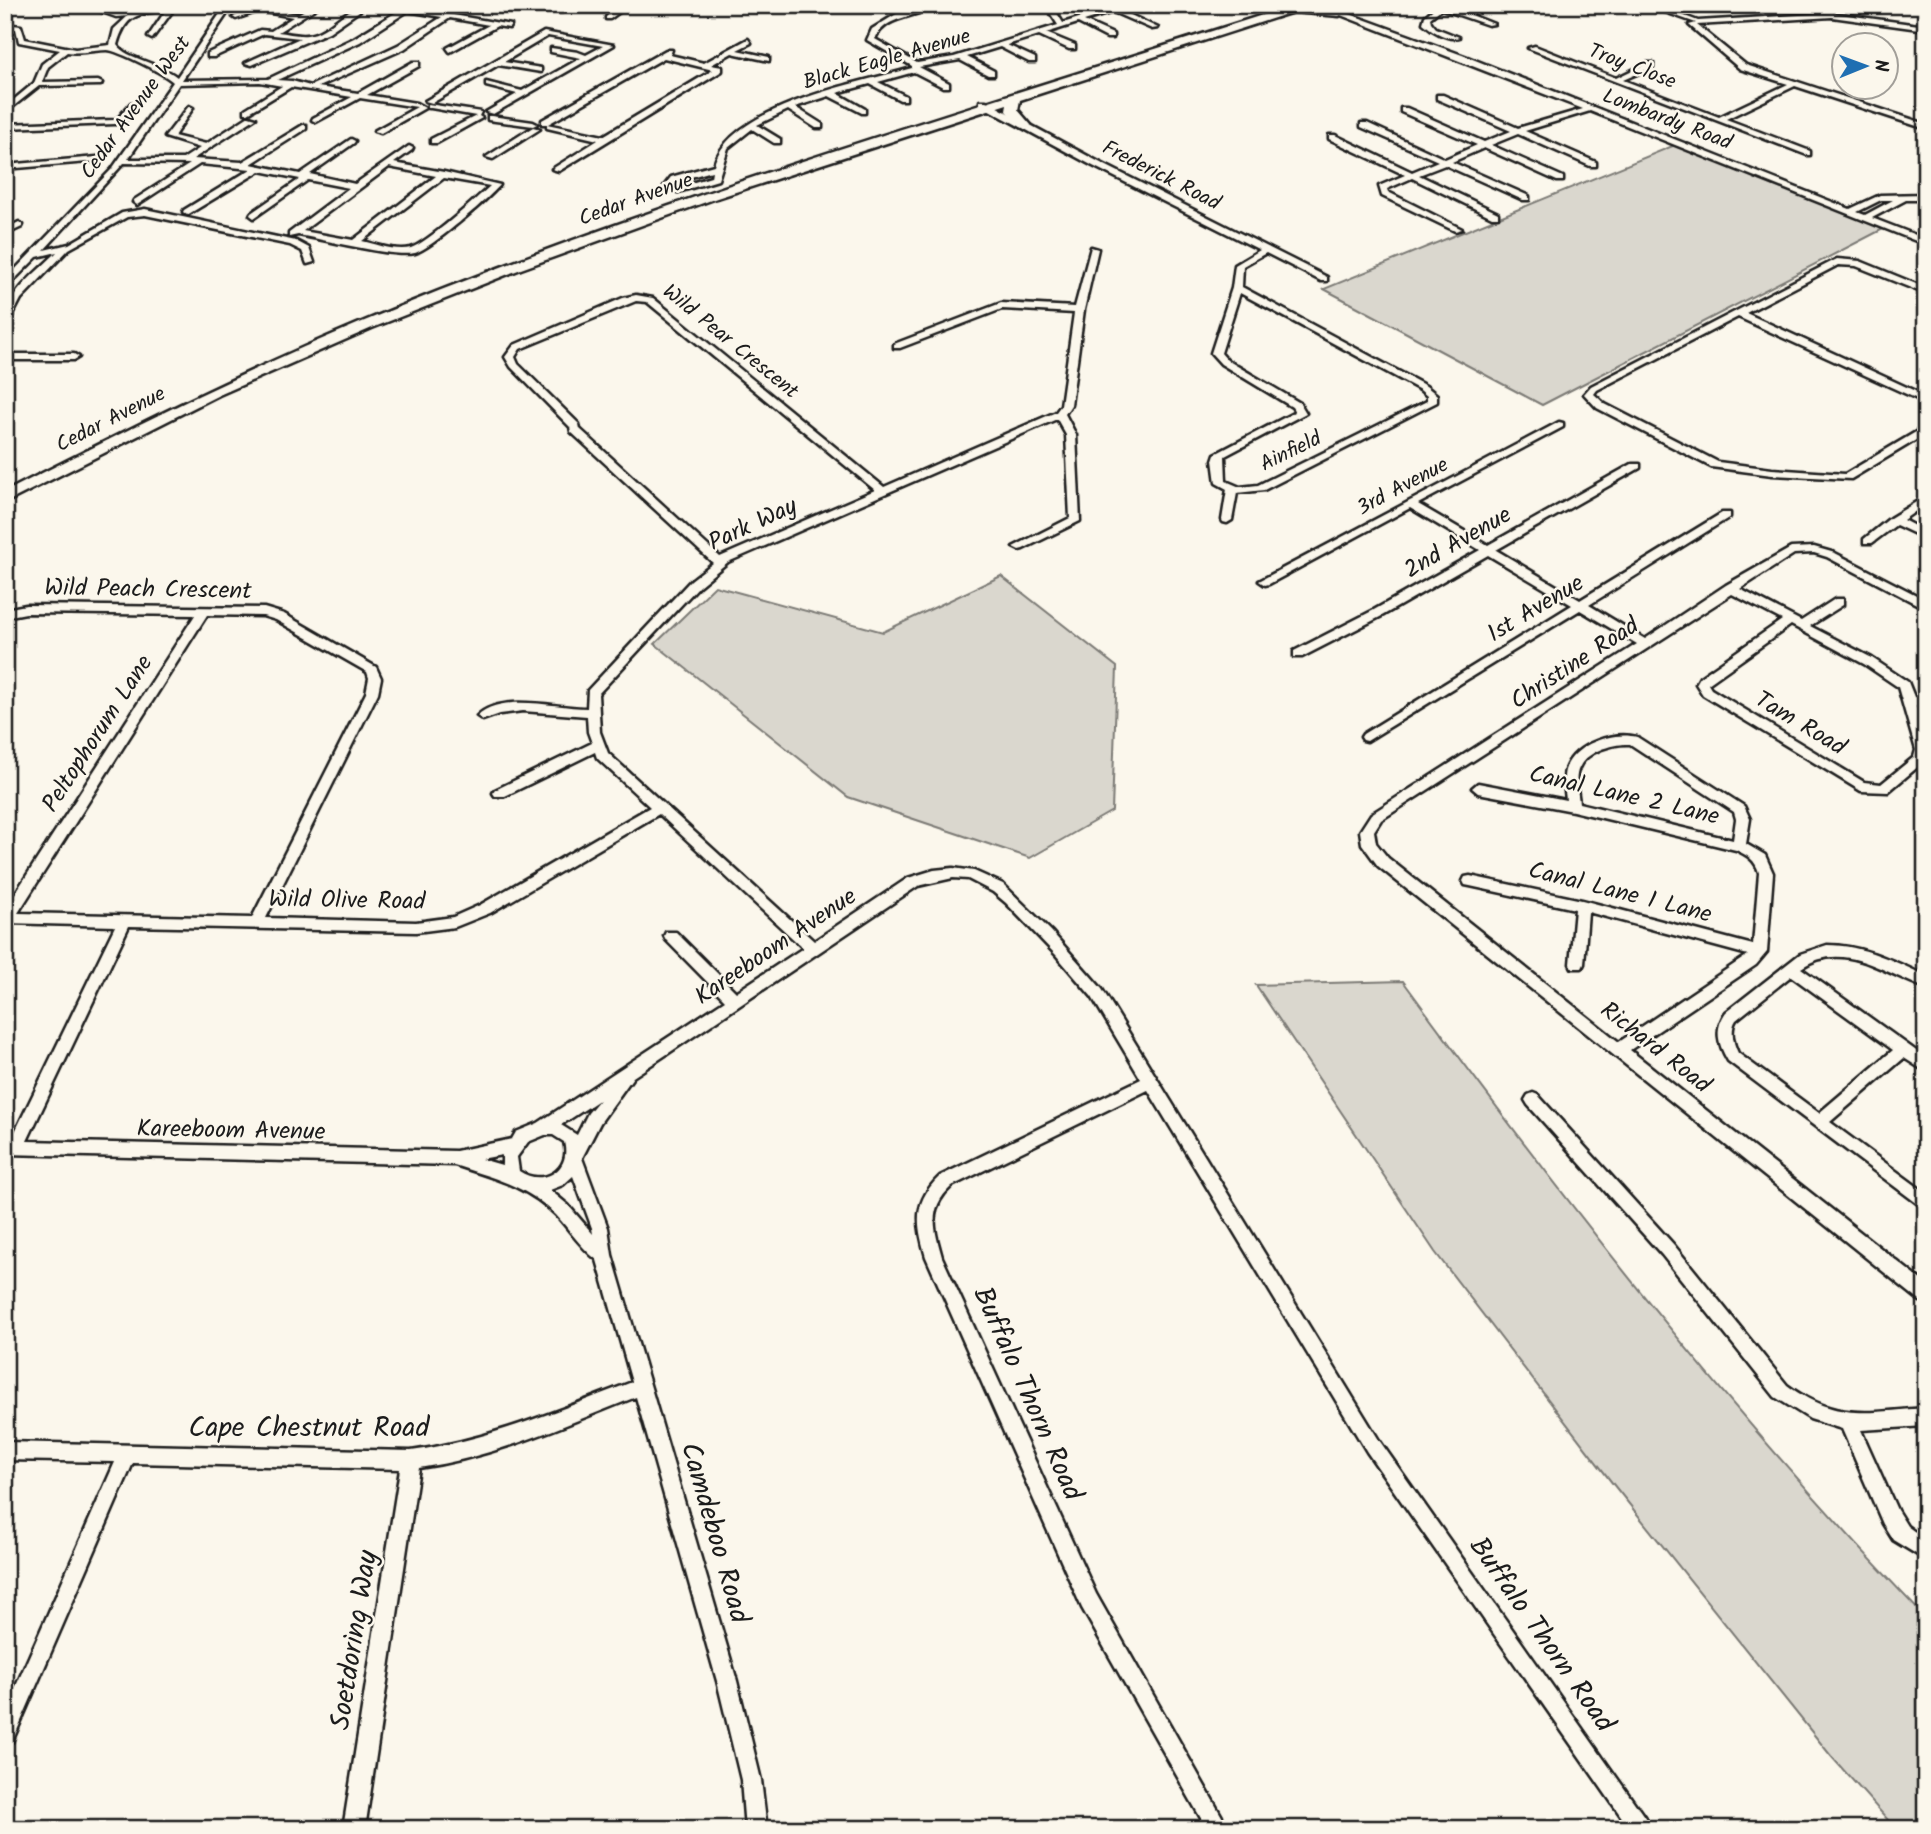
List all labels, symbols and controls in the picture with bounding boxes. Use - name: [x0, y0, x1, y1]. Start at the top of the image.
- street label: Black Eagle Avenue: [799, 20, 975, 100]
- street label: Cedar Avenue West: [72, 28, 200, 187]
- north arrow: [1829, 32, 1899, 102]
- street label: Troy Close: [1583, 35, 1681, 99]
- text: N: [1865, 59, 1895, 72]
- street label: Lombardy Road: [1597, 80, 1737, 160]
- street label: Frederick Road: [1096, 132, 1226, 220]
- street label: Cedar Avenue: [574, 164, 698, 236]
- street label: Wild Pear Crescent: [654, 276, 806, 408]
- street label: Cedar Avenue: [50, 378, 172, 462]
- street label: Ainfield: [1254, 423, 1328, 481]
- street label: 3rd Avenue: [1351, 449, 1455, 525]
- street label: Park Way: [702, 487, 805, 563]
- street label: 2nd Avenue: [1397, 496, 1519, 590]
- street label: 1st Avenue: [1480, 565, 1592, 653]
- street label: Wild Peach Crescent: [44, 569, 253, 611]
- street label: Christine Road: [1503, 607, 1648, 721]
- street label: Peltophorum Lane: [32, 647, 164, 821]
- street label: Tam Road: [1747, 681, 1854, 767]
- street label: Canal Lane 2 Lane: [1525, 755, 1723, 837]
- street label: Canal Lane 1 Lane: [1524, 851, 1716, 935]
- street label: Kareeboom Avenue: [687, 878, 865, 1016]
- street label: Wild Olive Road: [268, 880, 427, 922]
- street label: Richard Road: [1591, 992, 1720, 1105]
- street label: Kareeboom Avenue: [136, 1110, 326, 1152]
- street label: Buffalo Thorn Road: [960, 1280, 1095, 1509]
- street label: Cape Chestnut Road: [189, 1406, 430, 1451]
- street label: Camdeboo Road: [667, 1437, 762, 1630]
- street label: Buffalo Thorn Road: [1456, 1528, 1626, 1743]
- street label: Soetdoring Way: [319, 1546, 392, 1733]

